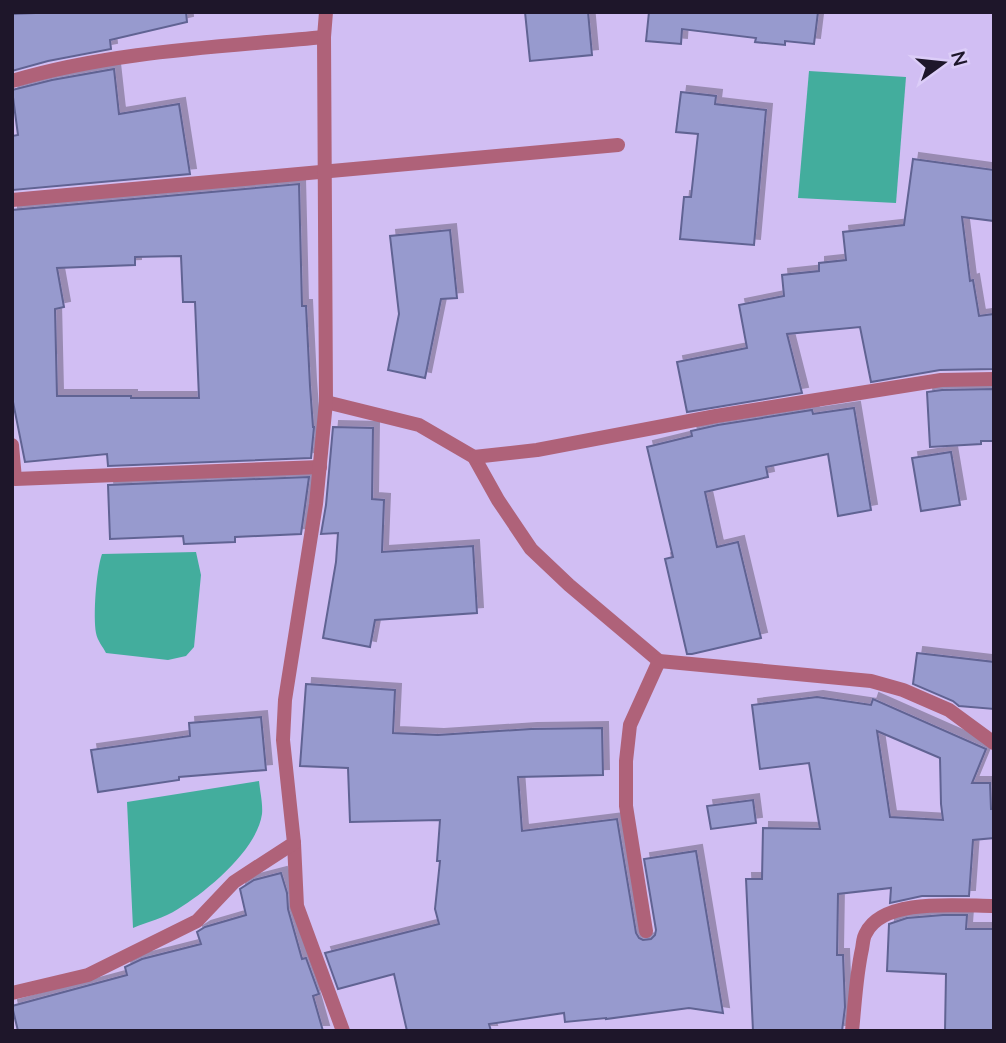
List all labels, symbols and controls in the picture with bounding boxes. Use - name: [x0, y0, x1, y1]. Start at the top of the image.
- north arrow: [908, 28, 978, 98]
- text: N: [947, 48, 973, 69]

